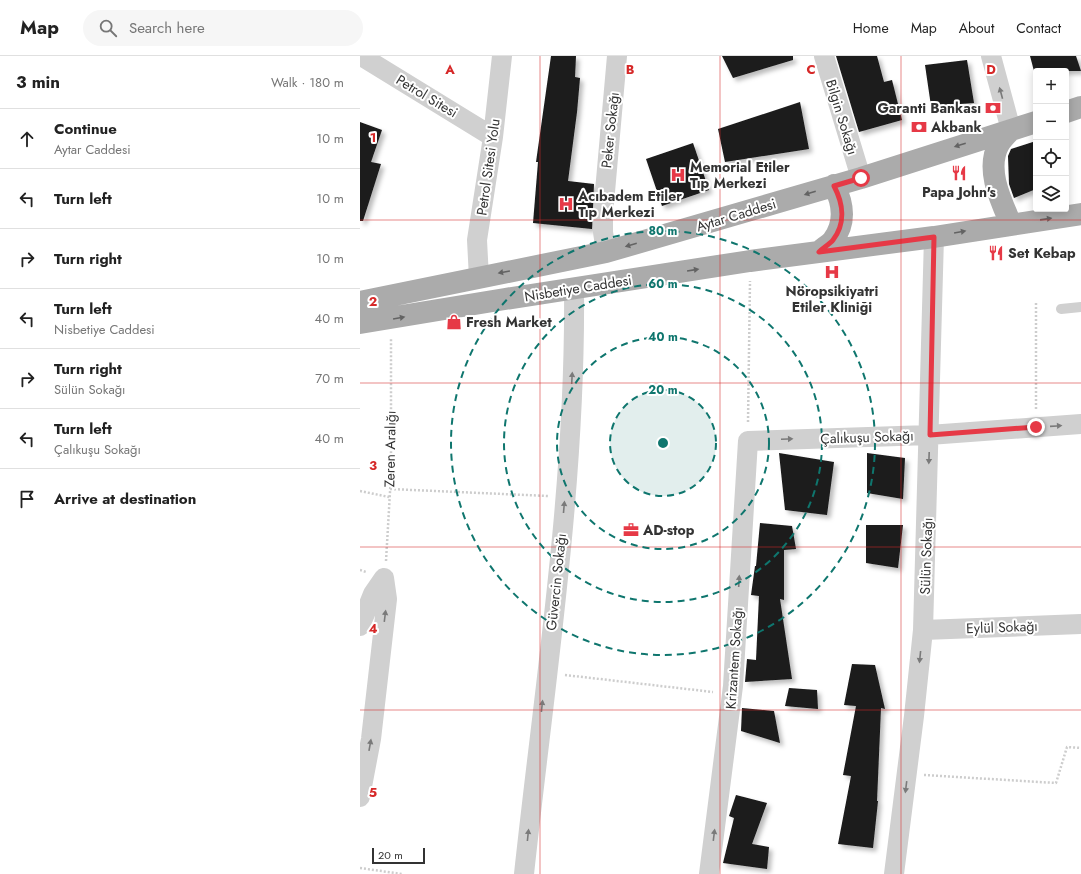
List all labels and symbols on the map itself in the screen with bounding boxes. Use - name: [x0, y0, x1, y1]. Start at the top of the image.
- text: A: [444, 60, 455, 79]
- text: B: [626, 60, 635, 79]
- text: C: [806, 60, 816, 79]
- text: D: [986, 60, 996, 79]
- street label: Petrol Sitesi: [392, 70, 462, 122]
- street label: Bilgin Sokağı: [821, 77, 863, 157]
- one-way arrow: [998, 87, 1004, 99]
- street label: Peker Sokağı: [596, 91, 624, 169]
- place label: Garanti Bankası: [877, 98, 981, 118]
- bank icon: Garanti Bankası: [984, 99, 1002, 117]
- street label: Petrol Sitesi Yolu: [471, 117, 505, 217]
- place label: Akbank: [930, 117, 982, 137]
- bank icon: Akbank: [910, 118, 928, 136]
- text: 1: [370, 128, 376, 147]
- one-way arrow: [954, 143, 966, 149]
- place label: Memorial Etiler Tıp Merkezi: [690, 157, 790, 193]
- restaurant icon: Papa John's: [950, 164, 968, 182]
- hospital icon: Memorial Etiler Tıp Merkezi: [669, 166, 687, 184]
- route start: [852, 169, 870, 187]
- place label: Papa John's: [922, 182, 997, 202]
- place label: Acıbadem Etiler Tıp Merkezi: [577, 186, 682, 222]
- one-way arrow: [803, 190, 815, 196]
- street label: Aytar Caddesi: [694, 193, 778, 237]
- hospital icon: Acıbadem Etiler Tıp Merkezi: [557, 195, 575, 213]
- one-way arrow: [1040, 216, 1052, 222]
- text: 80 m: [649, 222, 678, 240]
- one-way arrow: [954, 229, 966, 235]
- one-way arrow: [625, 242, 637, 248]
- place label: Set Kebap: [1008, 243, 1076, 263]
- restaurant icon: Set Kebap: [987, 244, 1005, 262]
- hospital icon: Nöropsikiyatri Etiler Kliniği: [823, 263, 841, 281]
- one-way arrow: [687, 267, 699, 273]
- one-way arrow: [498, 270, 510, 276]
- street label: Nisbetiye Caddesi: [523, 270, 633, 306]
- text: 60 m: [648, 275, 678, 293]
- place label: Nöropsikiyatri Etiler Kliniği: [786, 281, 879, 317]
- text: 2: [369, 292, 377, 311]
- place label: Fresh Market: [466, 312, 552, 332]
- shop icon: Fresh Market: [445, 313, 463, 331]
- one-way arrow: [392, 315, 405, 321]
- text: 40 m: [648, 328, 678, 346]
- one-way arrow: [569, 372, 576, 384]
- text: 20 m: [648, 381, 678, 399]
- street label: Zeren Aralığı: [379, 410, 401, 488]
- route end: [1027, 418, 1045, 436]
- one-way arrow: [1050, 422, 1062, 429]
- street label: Çalıkuşu Sokağı: [820, 425, 914, 449]
- centre of rings: [656, 436, 670, 450]
- one-way arrow: [781, 436, 793, 443]
- one-way arrow: [926, 452, 932, 465]
- text: 3: [369, 456, 377, 475]
- one-way arrow: [560, 501, 567, 513]
- street label: Sülün Sokağı: [915, 517, 937, 595]
- place label: AD-stop: [642, 520, 695, 540]
- office icon: AD-stop: [622, 521, 640, 539]
- street label: Güvercin Sokağı: [541, 532, 571, 632]
- one-way arrow: [736, 575, 743, 587]
- street label: Krizantem Sokağı: [720, 606, 748, 710]
- one-way arrow: [382, 610, 389, 622]
- street label: Eylül Sokağı: [966, 616, 1038, 638]
- text: 4: [368, 619, 378, 638]
- one-way arrow: [917, 651, 924, 663]
- one-way arrow: [539, 700, 546, 712]
- one-way arrow: [367, 739, 373, 751]
- one-way arrow: [903, 781, 909, 793]
- text: 5: [369, 783, 377, 802]
- one-way arrow: [525, 829, 531, 841]
- one-way arrow: [711, 829, 717, 841]
- scale bar: [372, 846, 425, 865]

